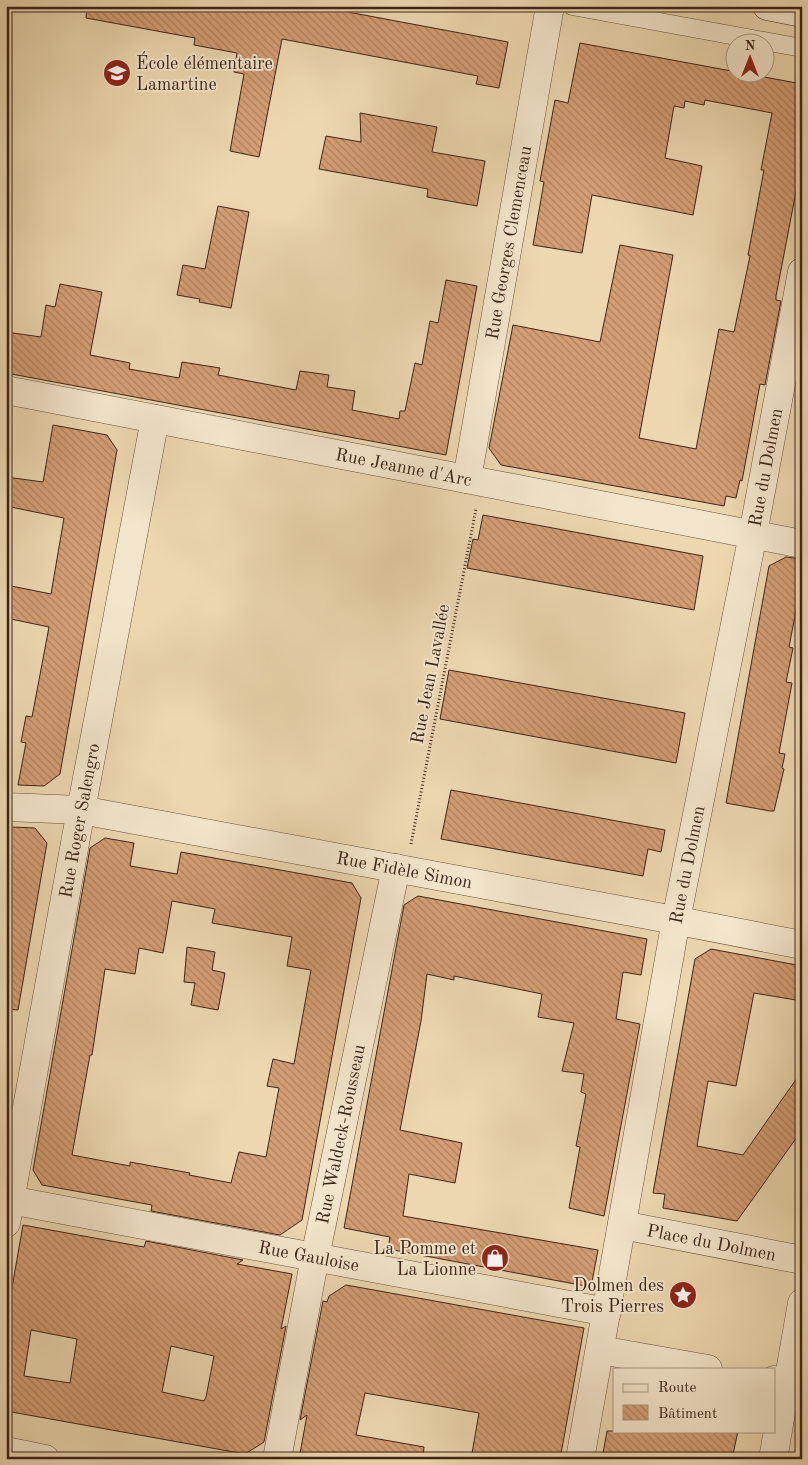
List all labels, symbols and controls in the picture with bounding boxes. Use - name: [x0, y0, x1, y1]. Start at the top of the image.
- north arrow: [726, 32, 776, 82]
- text: N: [745, 39, 756, 53]
- place label: École élémentaire Lamartine: [136, 51, 273, 94]
- school or university icon: École élémentaire Lamartine: [102, 58, 132, 88]
- street label: Rue Georges Clemenceau: [484, 144, 535, 341]
- street label: Rue du Dolmen: [747, 406, 786, 528]
- street label: Rue Jeanne d'Arc: [334, 446, 473, 490]
- street label: Rue Jean Lavallée: [409, 603, 453, 746]
- street label: Rue Roger Salengro: [57, 742, 103, 900]
- street label: Rue du Dolmen: [667, 804, 709, 925]
- street label: Rue Fidèle Simon: [335, 850, 474, 892]
- street label: Rue Waldeck-Rousseau: [314, 1043, 369, 1226]
- street label: Place du Dolmen: [645, 1222, 778, 1265]
- street label: Rue Gauloise: [257, 1239, 360, 1275]
- place label: La Pomme et La Lionne: [373, 1240, 476, 1279]
- shop icon: La Pomme et La Lionne: [480, 1243, 510, 1273]
- place label: Dolmen des Trois Pierres: [561, 1277, 664, 1316]
- place icon: Dolmen des Trois Pierres: [668, 1280, 698, 1310]
- legend: [613, 1368, 776, 1432]
- text: Route: [658, 1381, 696, 1396]
- text: Bâtiment: [658, 1407, 717, 1422]

